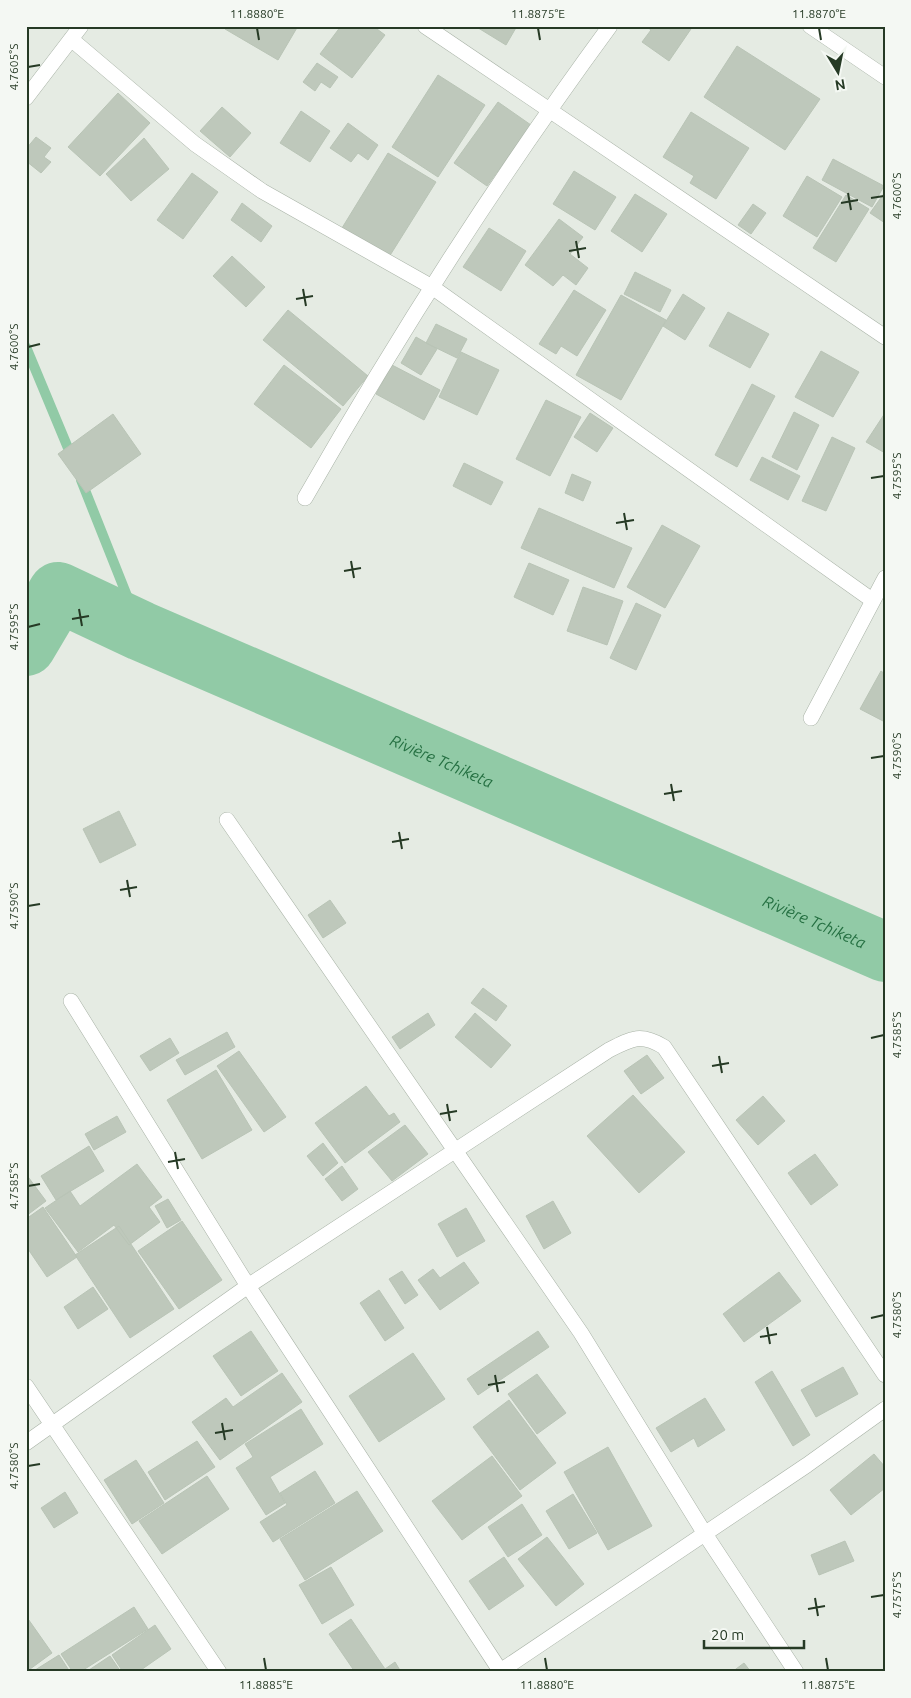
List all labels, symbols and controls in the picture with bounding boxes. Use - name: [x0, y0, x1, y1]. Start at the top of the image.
- text: 11.8880°E: [230, 7, 284, 20]
- text: 11.8875°E: [511, 7, 565, 20]
- text: 11.8870°E: [792, 7, 846, 20]
- text: 4.7605°S: [7, 44, 20, 90]
- north arrow: [814, 48, 864, 98]
- text: N: [834, 76, 847, 94]
- text: 4.7600°S: [890, 173, 903, 219]
- text: 4.7600°S: [7, 324, 20, 370]
- text: 4.7595°S: [890, 453, 903, 499]
- text: 4.7595°S: [7, 604, 20, 650]
- water label: Rivière Tchiketa: [388, 731, 496, 791]
- text: 4.7590°S: [890, 733, 903, 779]
- text: 4.7590°S: [7, 883, 20, 929]
- water label: Rivière Tchiketa: [760, 892, 869, 952]
- text: 4.7585°S: [890, 1012, 903, 1058]
- text: 4.7585°S: [7, 1163, 20, 1209]
- text: 4.7580°S: [890, 1292, 903, 1338]
- text: 4.7580°S: [7, 1443, 20, 1489]
- text: 4.7575°S: [890, 1572, 903, 1618]
- scale bar: [704, 1618, 804, 1650]
- text: 20 m: [711, 1626, 744, 1643]
- text: 11.8885°E: [239, 1678, 293, 1691]
- text: 11.8880°E: [520, 1678, 574, 1691]
- text: 11.8875°E: [801, 1678, 855, 1691]

